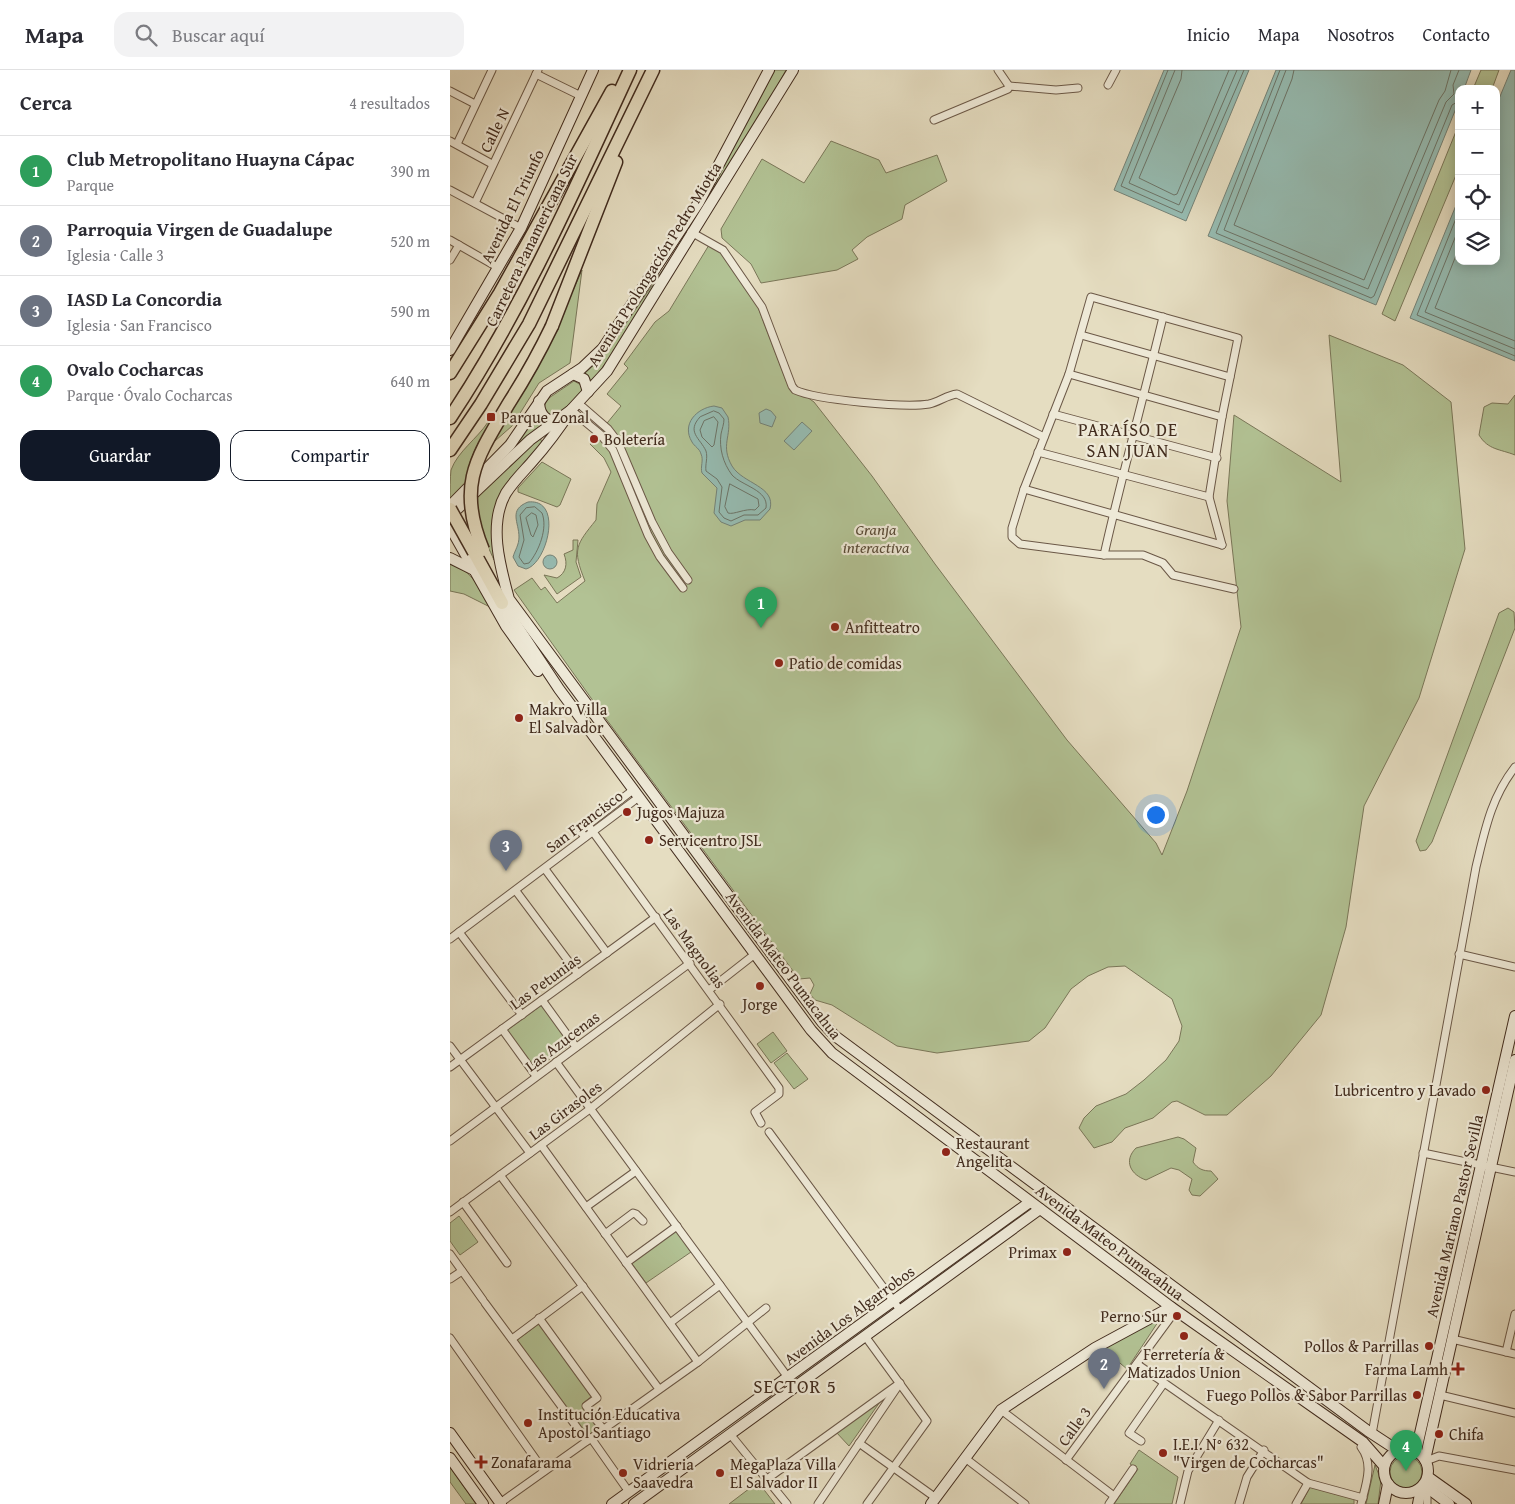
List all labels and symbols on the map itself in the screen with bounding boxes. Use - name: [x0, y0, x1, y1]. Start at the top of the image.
- street label: Calle N: [473, 103, 515, 156]
- street label: Avenida El Triunfo: [474, 145, 550, 267]
- street label: Carretera Panamericana Sur: [479, 149, 584, 330]
- street label: Avenida Prolongación Pedro Miotta: [581, 157, 727, 371]
- place label: Parque Zonal: [501, 405, 590, 429]
- marker: Parque Zonal: [485, 411, 497, 423]
- district label: PARAÍSO DE SAN JUAN: [1078, 416, 1178, 464]
- place label: Boletería: [604, 427, 665, 451]
- marker: Boletería: [588, 433, 600, 445]
- park label: Granja interactiva: [843, 517, 910, 559]
- pin: 1: [745, 587, 777, 628]
- place label: Anfitteatro: [845, 615, 920, 639]
- marker: Anfitteatro: [829, 621, 841, 633]
- place label: Patio de comidas: [789, 651, 902, 675]
- marker: Patio de comidas: [773, 657, 785, 669]
- place label: Makro Villa El Salvador: [529, 697, 608, 739]
- marker: Makro Villa El Salvador: [513, 712, 525, 724]
- street label: San Francisco: [540, 784, 628, 858]
- place label: Jugos Majuza: [635, 800, 725, 824]
- your location: [1143, 802, 1169, 828]
- marker: Jugos Majuza: [621, 806, 633, 818]
- place label: Servicentro JSL: [659, 828, 762, 852]
- pin: 3: [490, 830, 522, 871]
- marker: Servicentro JSL: [643, 834, 655, 846]
- street label: Avenida Mateo Pumacahua: [720, 886, 848, 1045]
- street label: Las Magnolias: [658, 903, 732, 993]
- street label: Las Petunias: [504, 947, 586, 1015]
- marker: Jorge: [754, 980, 766, 992]
- place label: Jorge: [740, 992, 778, 1016]
- street label: Las Azucenas: [520, 1005, 604, 1077]
- street label: Las Girasoles: [523, 1075, 607, 1145]
- place label: Lubricentro y Lavado: [1334, 1078, 1476, 1102]
- marker: Lubricentro y Lavado: [1480, 1084, 1492, 1096]
- street label: Avenida Mariano Pastor Sevilla: [1419, 1112, 1489, 1320]
- place label: Restaurant Angelita: [956, 1131, 1030, 1173]
- marker: Restaurant Angelita: [940, 1146, 952, 1158]
- street label: Avenida Mateo Pumacahua: [1031, 1178, 1190, 1306]
- place label: Primax: [1009, 1240, 1058, 1264]
- marker: Primax: [1061, 1246, 1073, 1258]
- street label: Avenida Los Algarrobos: [779, 1259, 919, 1371]
- place label: Perno Sur: [1101, 1304, 1167, 1328]
- marker: Perno Sur: [1171, 1310, 1183, 1322]
- marker: Ferretería & Matizados Union: [1178, 1330, 1190, 1342]
- place label: Pollos & Parrillas: [1304, 1334, 1419, 1358]
- marker: Pollos & Parrillas: [1423, 1340, 1435, 1352]
- place label: Ferretería & Matizados Union: [1127, 1342, 1241, 1384]
- pin: 2: [1088, 1348, 1120, 1389]
- place label: Farma Lamh: [1365, 1357, 1448, 1381]
- marker: Farma Lamh: [1452, 1363, 1464, 1375]
- district label: SECTOR 5: [753, 1372, 837, 1400]
- place label: Fuego Pollos & Sabor Parrillas: [1207, 1383, 1407, 1407]
- marker: Fuego Pollos & Sabor Parrillas: [1411, 1389, 1423, 1401]
- street label: Calle 3: [1051, 1401, 1097, 1451]
- place label: Institución Educativa Apostol Santiago: [538, 1402, 681, 1444]
- marker: Institución Educativa Apostol Santiago: [522, 1417, 534, 1429]
- place label: Chifa: [1449, 1422, 1484, 1446]
- marker: Chifa: [1433, 1428, 1445, 1440]
- pin: 4: [1390, 1430, 1422, 1471]
- place label: I.E.I. N° 632 "Virgen de Cocharcas": [1173, 1432, 1324, 1474]
- marker: I.E.I. N° 632 "Virgen de Cocharcas": [1157, 1447, 1169, 1459]
- place label: Zonafarama: [491, 1450, 572, 1474]
- place label: Vidrieria Saavedra: [633, 1452, 694, 1494]
- place label: MegaPlaza Villa El Salvador II: [730, 1452, 837, 1494]
- marker: Zonafarama: [475, 1456, 487, 1468]
- marker: Vidrieria Saavedra: [617, 1467, 629, 1479]
- marker: MegaPlaza Villa El Salvador II: [714, 1467, 726, 1479]

